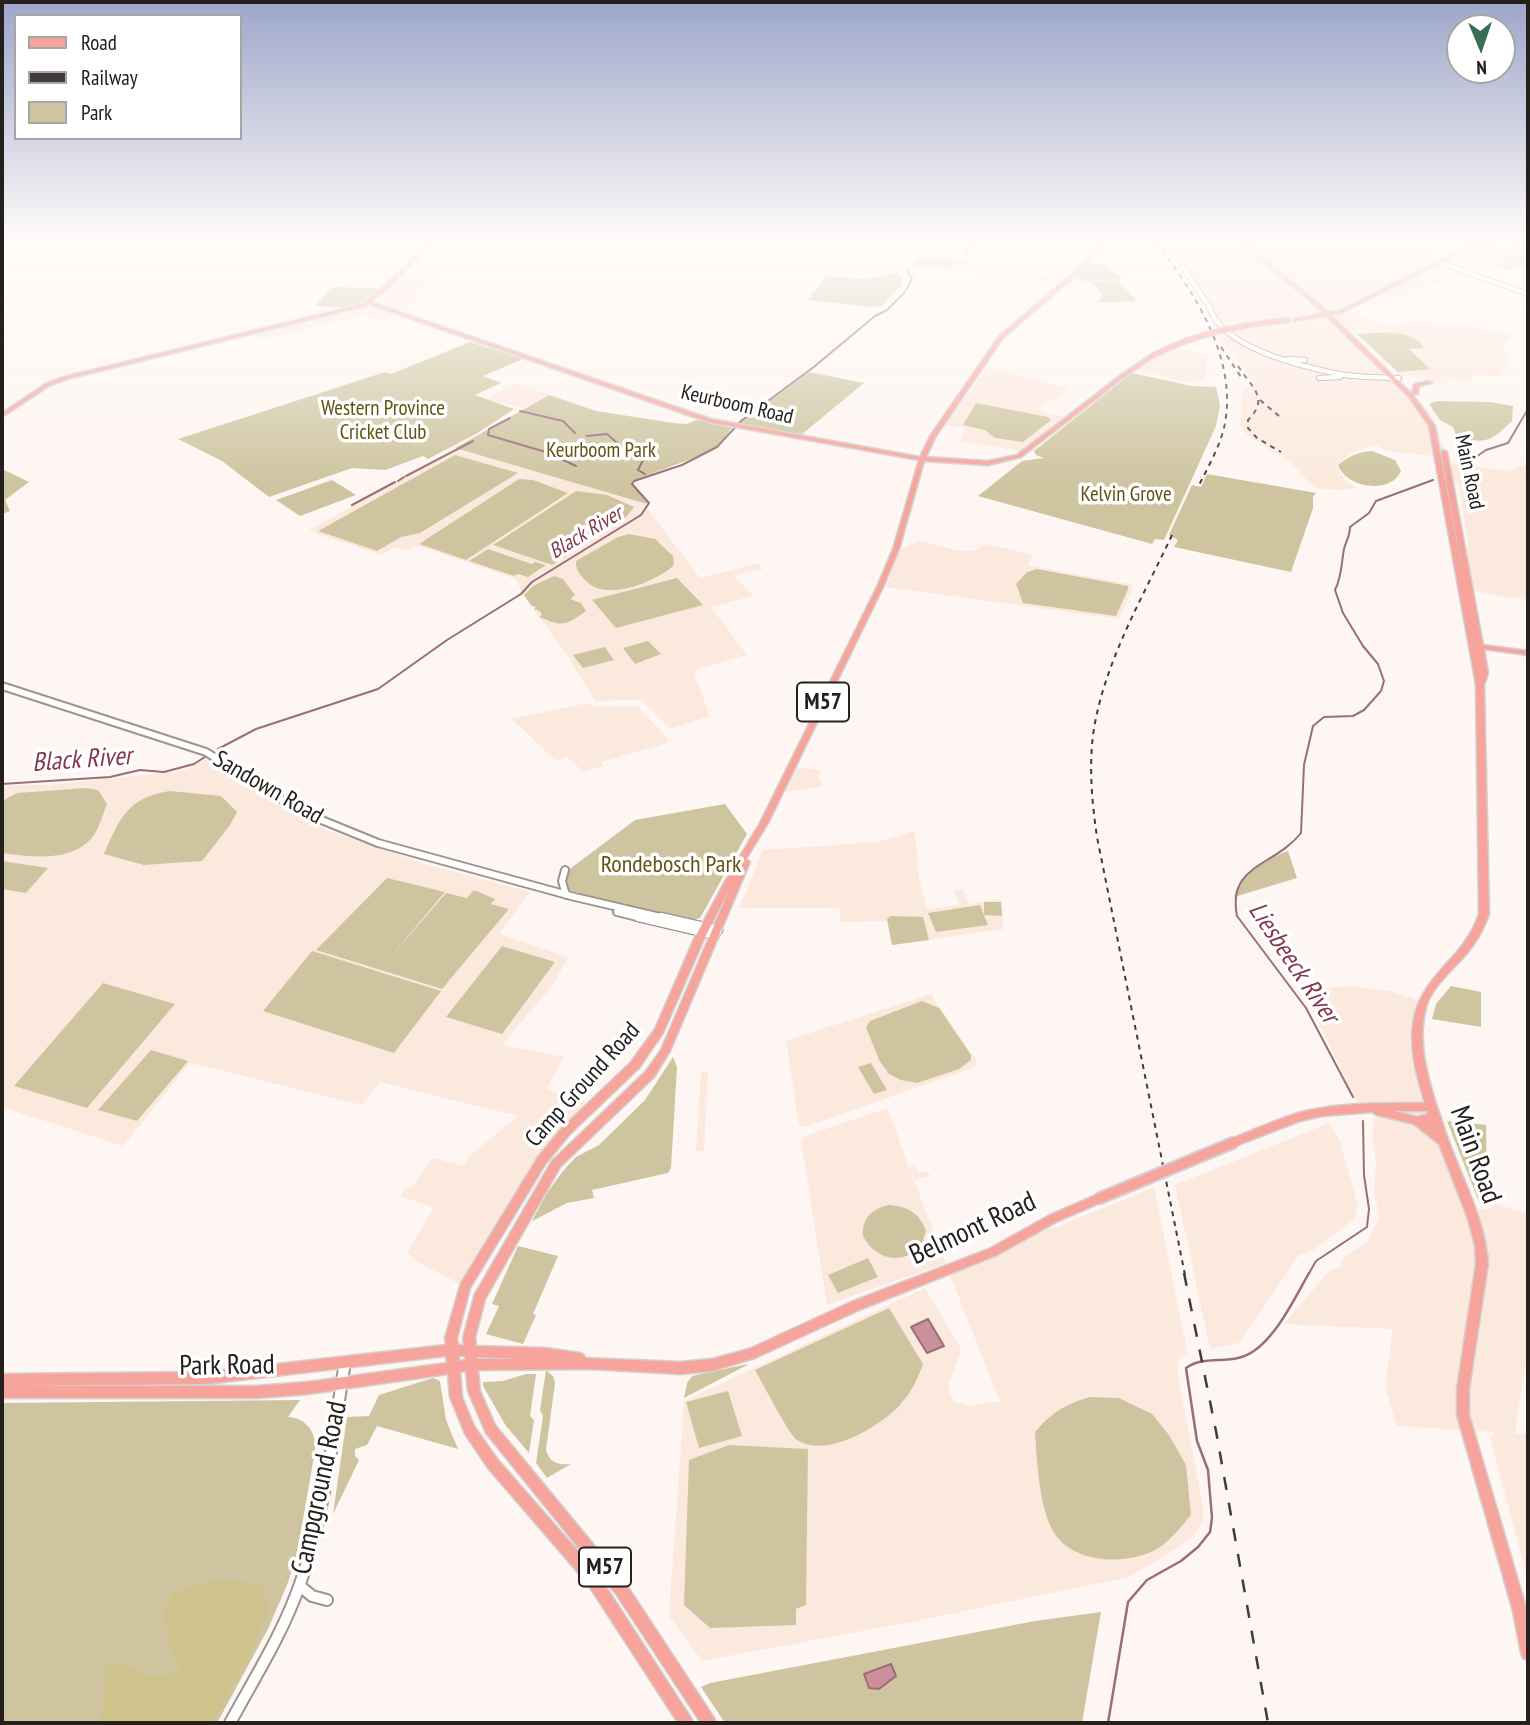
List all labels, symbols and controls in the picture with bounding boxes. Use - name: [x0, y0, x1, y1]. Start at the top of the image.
- legend: [14, 14, 242, 140]
- north arrow: [1446, 14, 1516, 84]
- text: Road: [81, 29, 117, 56]
- text: N: [1476, 56, 1487, 80]
- text: Railway: [81, 64, 138, 91]
- text: Park: [81, 99, 112, 126]
- street label: Keurboom Road: [678, 380, 796, 430]
- park label: Western Province Cricket Club: [321, 396, 445, 446]
- street label: Main Road: [1449, 432, 1489, 512]
- park label: Keurboom Park: [546, 438, 656, 464]
- park label: Kelvin Grove: [1080, 482, 1172, 508]
- water label: Black River: [545, 501, 627, 565]
- road number: M57: [797, 682, 849, 722]
- water label: Black River: [31, 741, 133, 779]
- street label: Sandown Road: [208, 745, 328, 831]
- park label: Rondebosch Park: [601, 851, 741, 879]
- water label: Liesbeeck River: [1241, 897, 1345, 1029]
- street label: Camp Ground Road: [520, 1017, 646, 1153]
- street label: Main Road: [1442, 1102, 1508, 1208]
- street label: Belmont Road: [905, 1185, 1041, 1273]
- street label: Park Road: [179, 1348, 275, 1384]
- street label: Campground Road: [285, 1398, 355, 1578]
- road number: M57: [579, 1548, 631, 1586]

